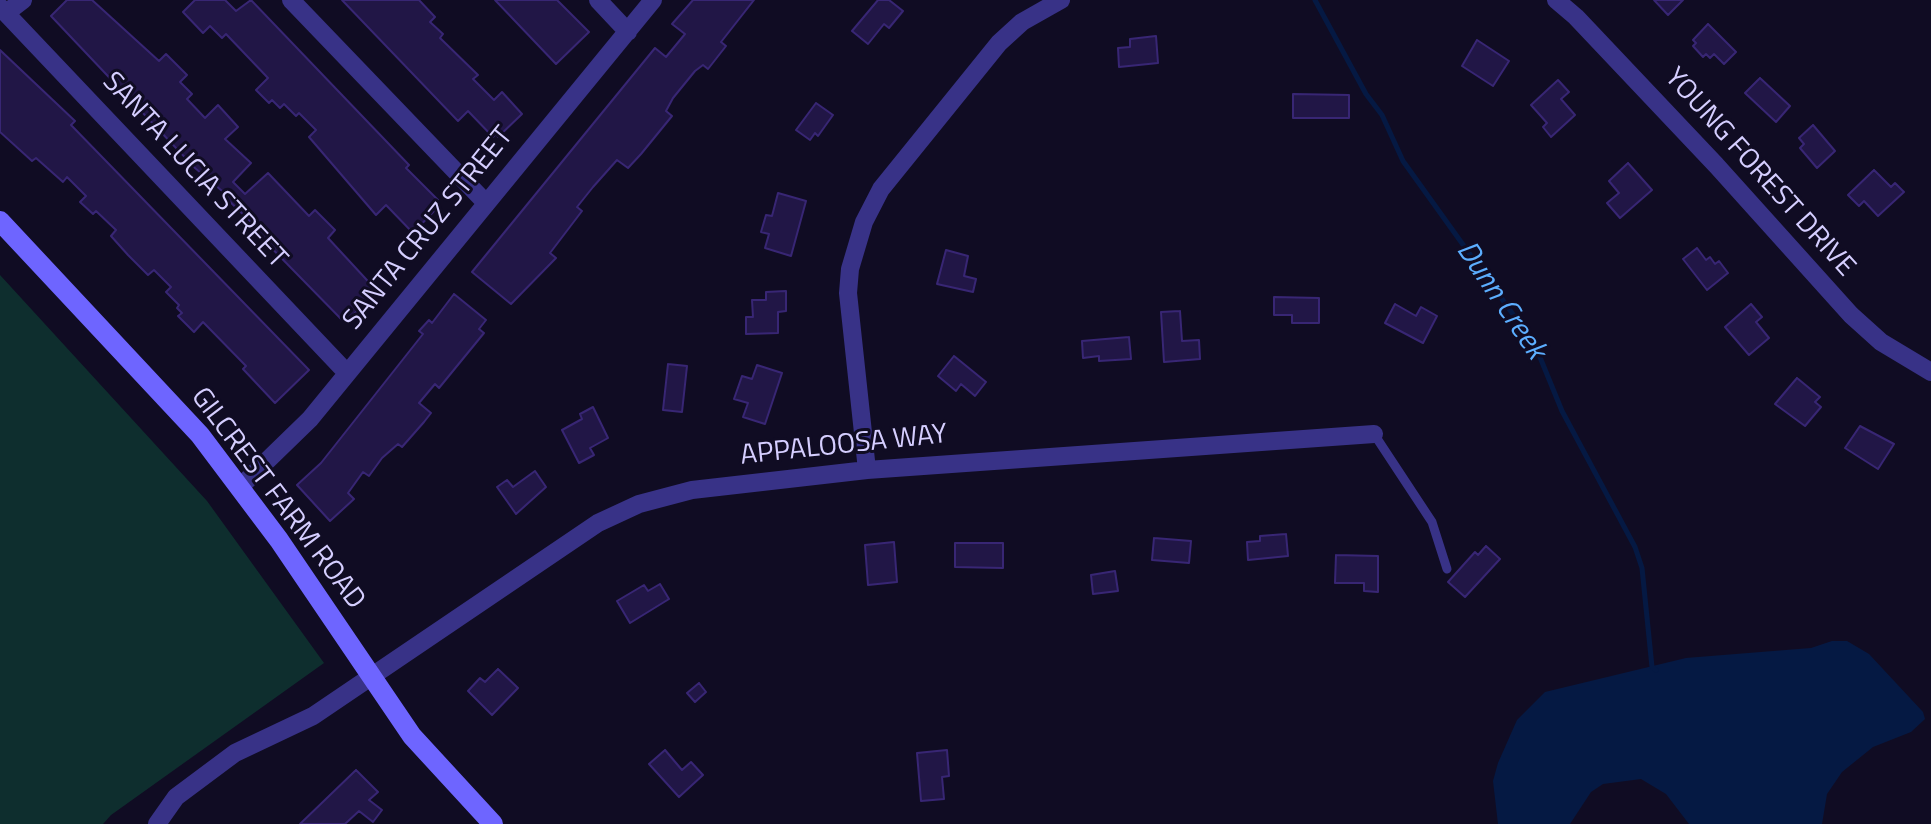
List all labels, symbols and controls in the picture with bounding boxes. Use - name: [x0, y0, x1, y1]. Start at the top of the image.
- street label: YOUNG FOREST DRIVE: [1657, 62, 1861, 284]
- street label: SANTA LUCIA STREET: [95, 66, 293, 276]
- street label: SANTA CRUZ STREET: [337, 121, 521, 337]
- water label: Dunn Creek: [1447, 235, 1553, 367]
- street label: GILCREST FARM ROAD: [183, 382, 371, 616]
- street label: APPALOOSA WAY: [739, 418, 949, 474]

